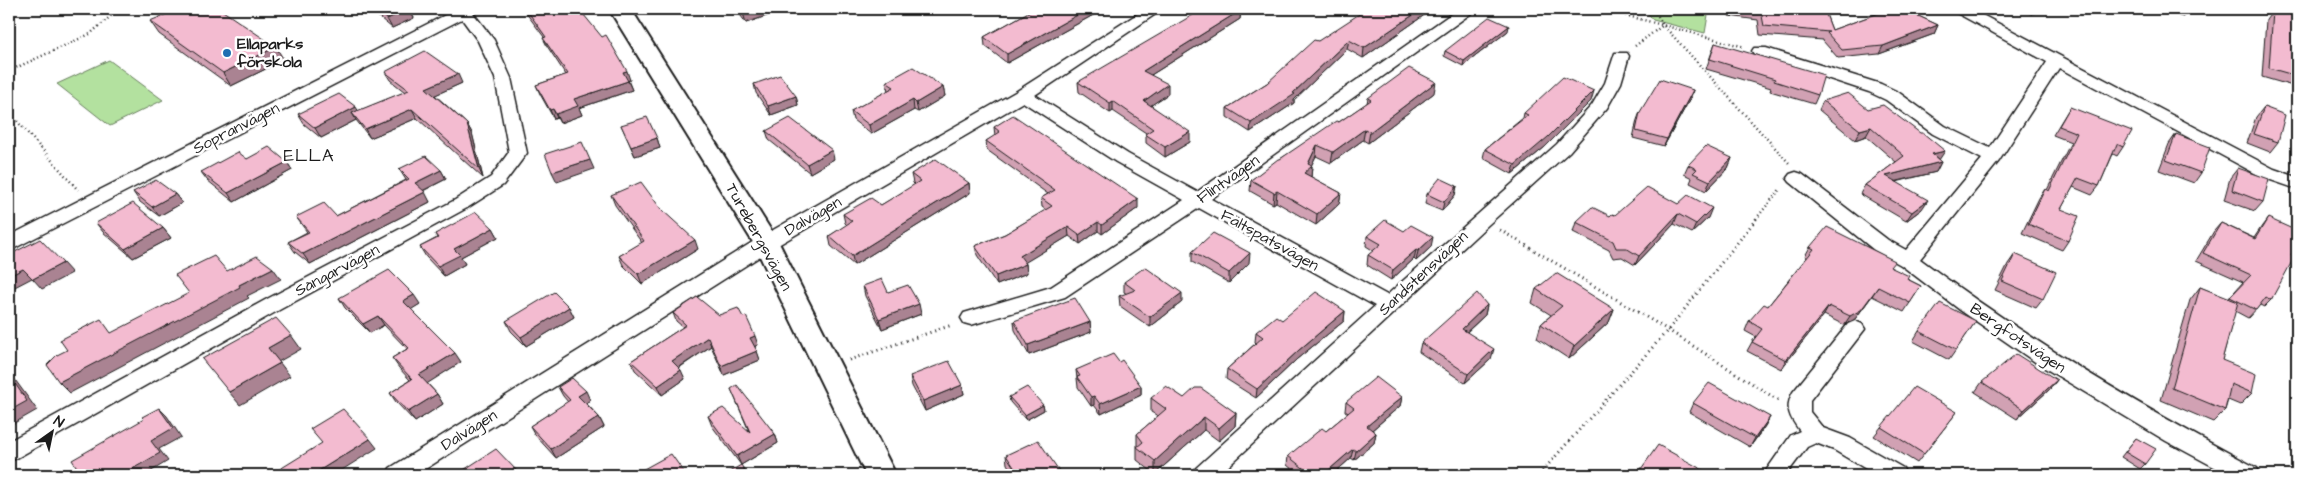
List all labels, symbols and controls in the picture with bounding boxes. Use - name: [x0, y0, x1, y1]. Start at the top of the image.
- place label: Ellaparks förskola: [236, 33, 303, 73]
- marker: Ellaparks förskola: [221, 47, 233, 59]
- street label: Sopranvägen: [189, 97, 284, 160]
- district label: ELLA: [283, 143, 335, 168]
- street label: Flintvägen: [1192, 149, 1264, 209]
- street label: Turebergsvägen: [719, 179, 798, 295]
- street label: Dalvägen: [780, 191, 846, 242]
- street label: Fältspatsvägen: [1216, 204, 1323, 277]
- street label: Sandstensvägen: [1373, 226, 1473, 321]
- street label: Sångarvägen: [291, 238, 384, 302]
- street label: Bergfotsvägen: [1965, 298, 2070, 379]
- street label: Dalvägen: [437, 404, 502, 457]
- north arrow: [28, 406, 78, 456]
- text: N: [49, 411, 68, 433]

